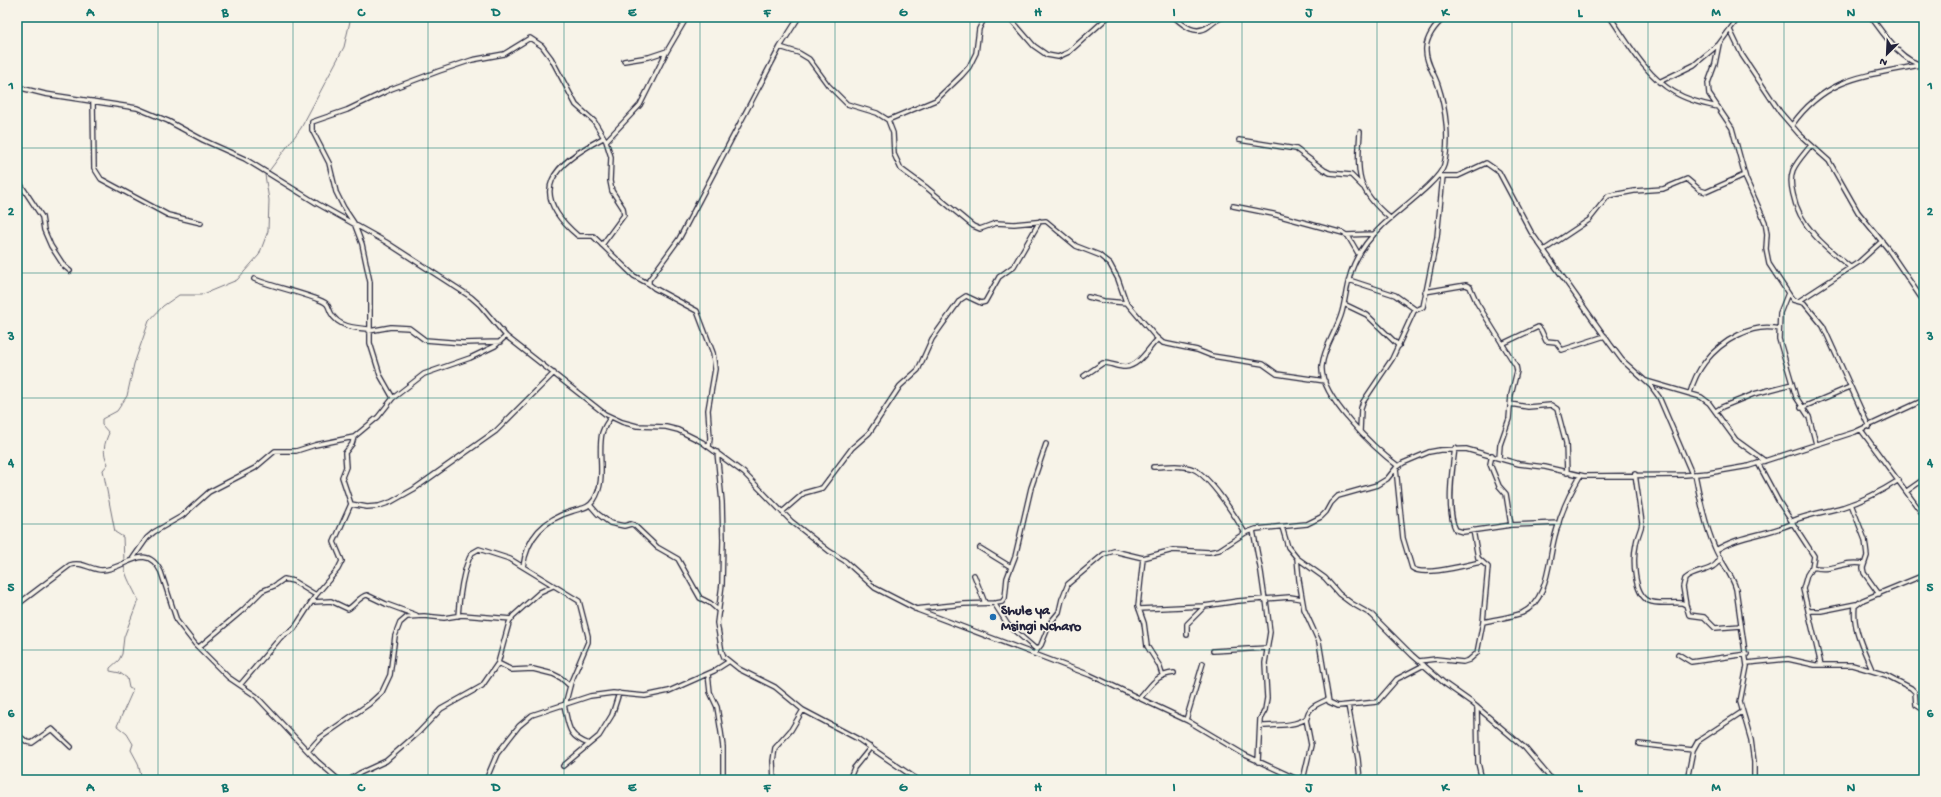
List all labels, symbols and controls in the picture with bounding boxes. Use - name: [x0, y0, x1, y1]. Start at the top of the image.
- text: A: [85, 6, 95, 21]
- text: B: [221, 6, 230, 21]
- text: C: [356, 6, 366, 21]
- text: D: [491, 6, 501, 21]
- text: E: [628, 6, 637, 21]
- text: F: [763, 6, 772, 21]
- text: G: [899, 6, 908, 21]
- text: H: [1034, 6, 1042, 21]
- text: I: [1172, 6, 1176, 21]
- text: J: [1305, 6, 1314, 21]
- text: K: [1440, 6, 1450, 21]
- text: L: [1578, 6, 1584, 21]
- text: M: [1711, 6, 1721, 21]
- text: N: [1847, 6, 1856, 21]
- north arrow: [1867, 34, 1907, 74]
- text: N: [1878, 54, 1889, 68]
- text: 1: [7, 79, 14, 94]
- text: 1: [1926, 79, 1933, 94]
- text: 2: [8, 205, 15, 220]
- text: 2: [1927, 205, 1934, 220]
- text: 3: [7, 330, 15, 345]
- text: 3: [1926, 330, 1934, 345]
- text: 4: [7, 456, 15, 471]
- text: 4: [1926, 456, 1934, 471]
- text: 5: [8, 581, 15, 596]
- text: 5: [1927, 581, 1934, 596]
- place label: Shule ya Msingi Ncharo: [1001, 603, 1082, 636]
- marker: Shule ya Msingi Ncharo: [988, 612, 998, 622]
- text: 6: [8, 707, 15, 722]
- text: 6: [1927, 707, 1934, 722]
- text: A: [85, 781, 95, 796]
- text: B: [221, 781, 230, 796]
- text: C: [356, 781, 366, 796]
- text: D: [491, 781, 501, 796]
- text: E: [628, 781, 637, 796]
- text: F: [763, 781, 772, 796]
- text: G: [899, 781, 908, 796]
- text: H: [1034, 781, 1042, 796]
- text: I: [1172, 781, 1176, 796]
- text: J: [1305, 781, 1314, 796]
- text: K: [1440, 781, 1450, 796]
- text: L: [1578, 781, 1584, 796]
- text: M: [1711, 781, 1721, 796]
- text: N: [1847, 781, 1856, 796]

